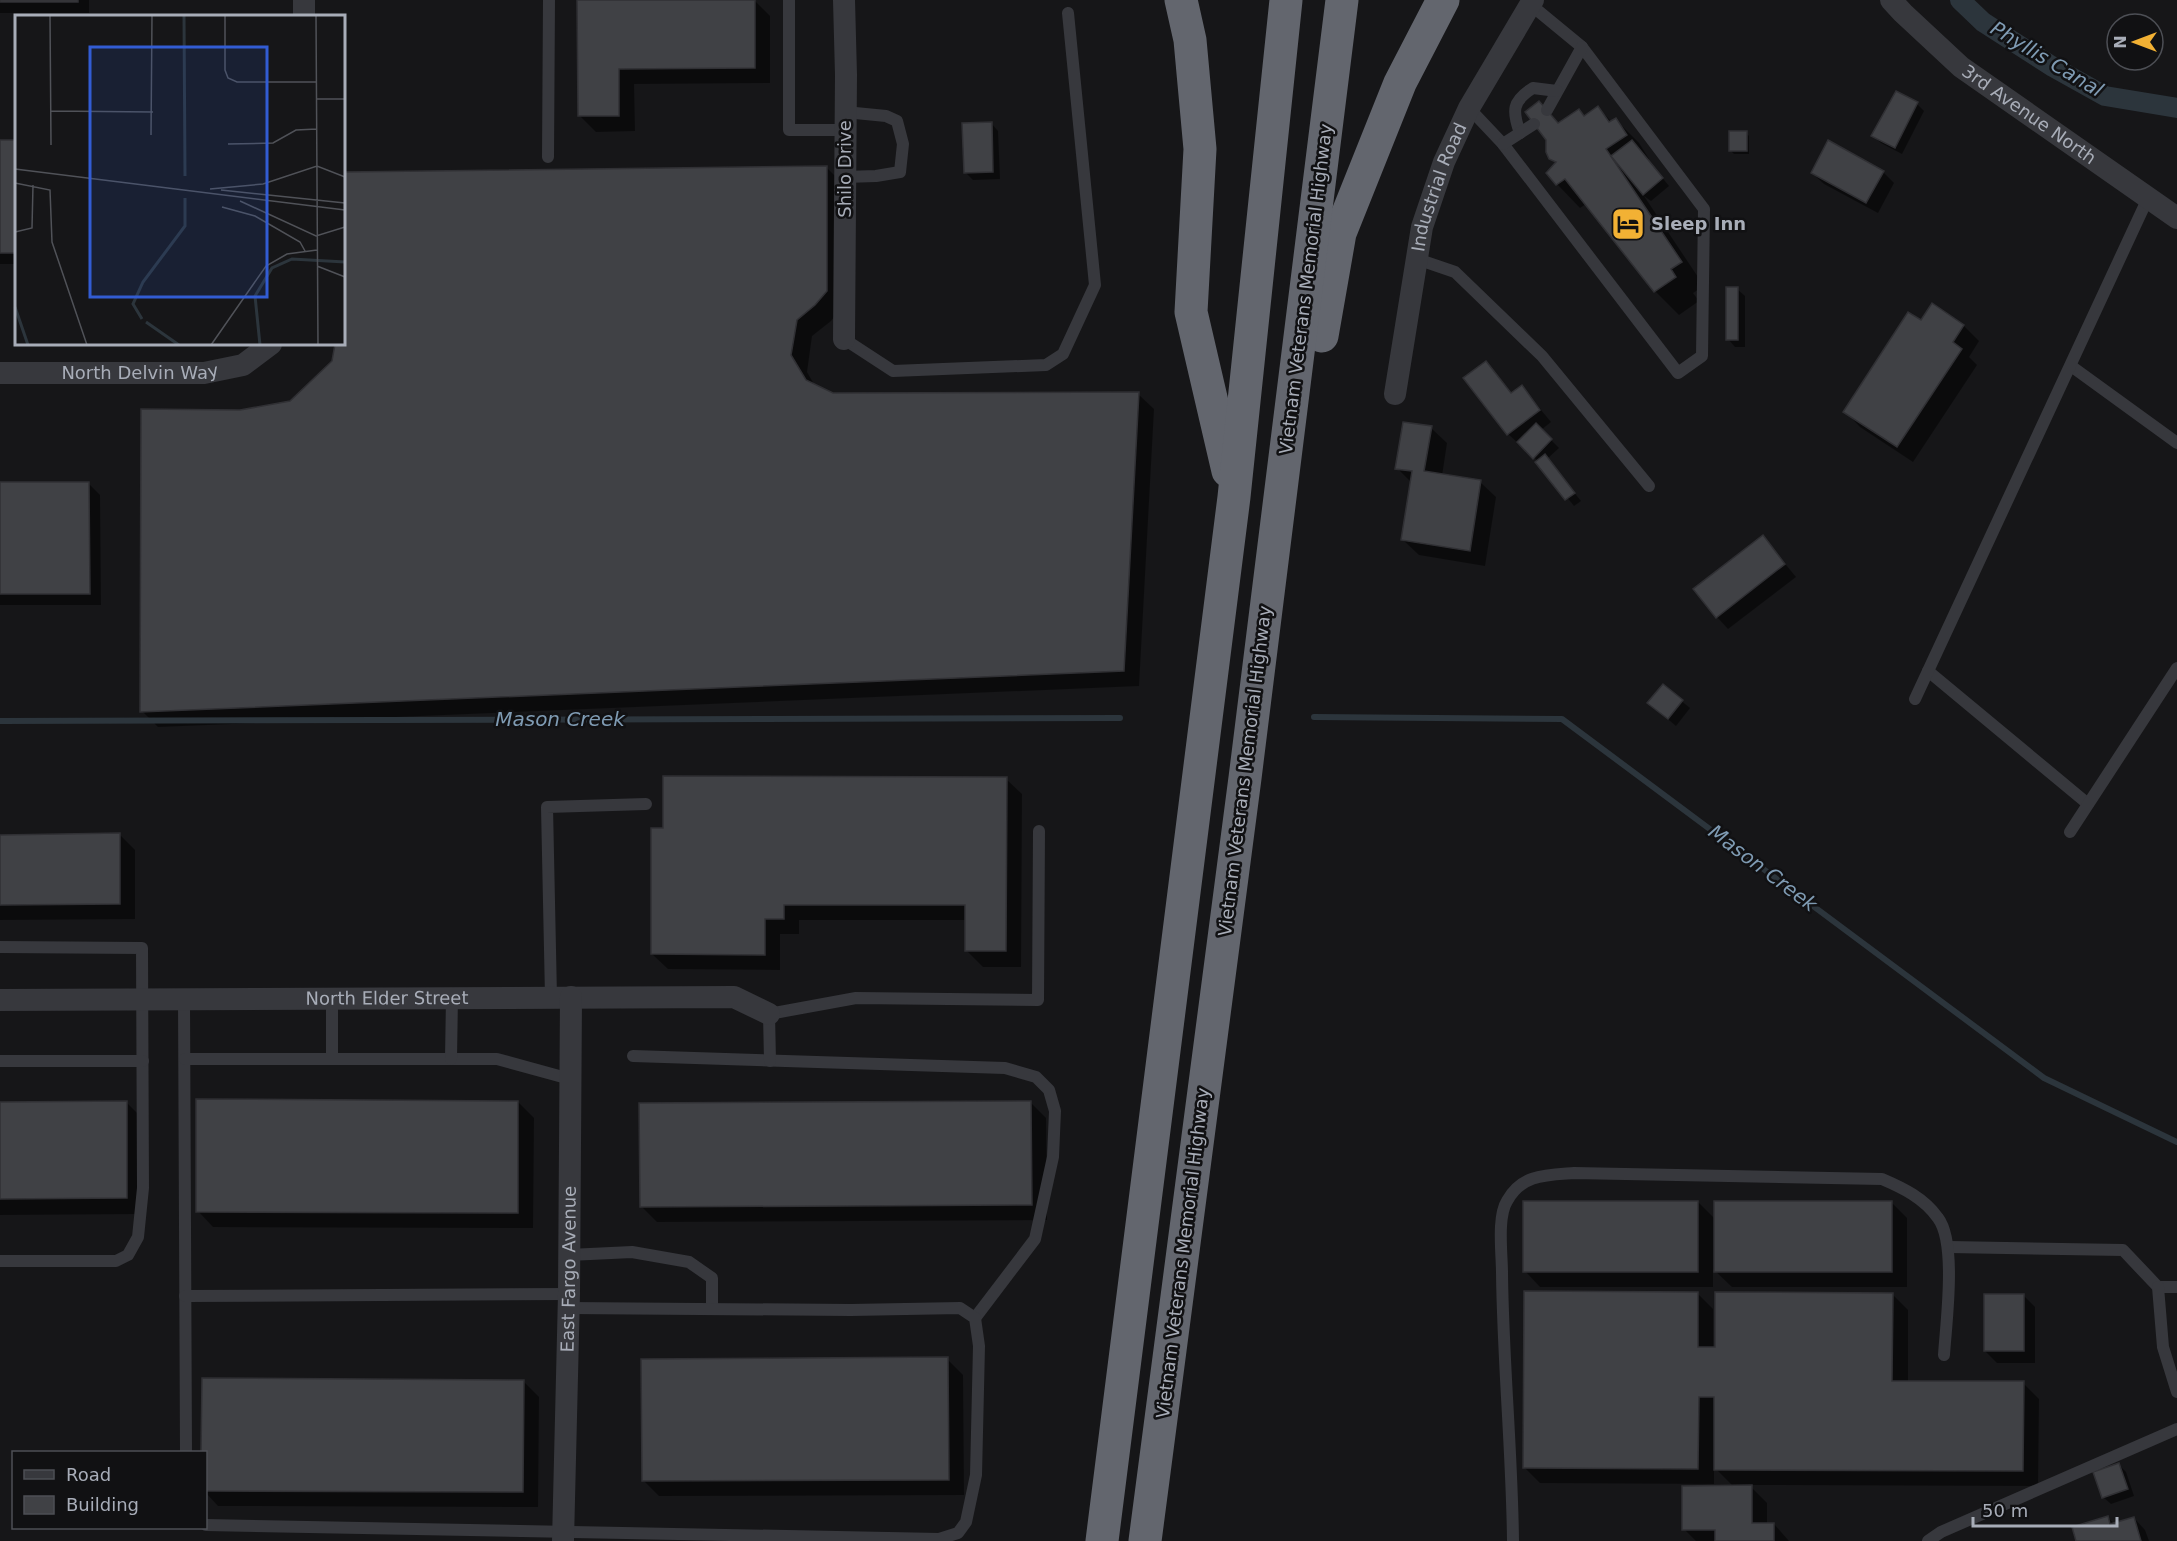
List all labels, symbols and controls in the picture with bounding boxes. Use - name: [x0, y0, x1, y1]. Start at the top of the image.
- north arrow: [2105, 12, 2165, 72]
- inset map: [15, 15, 345, 345]
- water label: Phyllis Canal: [1987, 16, 2108, 102]
- text: N: [2111, 35, 2130, 49]
- street label: 3rd Avenue North: [1958, 60, 2100, 168]
- street label: Industrial Road: [1407, 119, 1471, 253]
- street label: Shilo Drive: [834, 120, 855, 218]
- street label: Vietnam Veterans Memorial Highway: [1275, 122, 1336, 455]
- hotel icon: Sleep Inn: [1610, 206, 1646, 242]
- place label: Sleep Inn: [1651, 213, 1746, 234]
- street label: North Delvin Way: [61, 359, 221, 383]
- street label: Vietnam Veterans Memorial Highway: [1214, 604, 1275, 937]
- water label: Mason Creek: [495, 707, 626, 731]
- water label: Mason Creek: [1704, 819, 1823, 917]
- street label: North Elder Street: [306, 987, 468, 1009]
- street label: Vietnam Veterans Memorial Highway: [1152, 1086, 1213, 1419]
- street label: East Fargo Avenue: [557, 1186, 580, 1353]
- legend: [12, 1451, 207, 1529]
- text: Road: [66, 1464, 111, 1485]
- scale bar: [1973, 1490, 2117, 1528]
- text: Building: [66, 1494, 139, 1515]
- text: 50 m: [1982, 1500, 2028, 1521]

